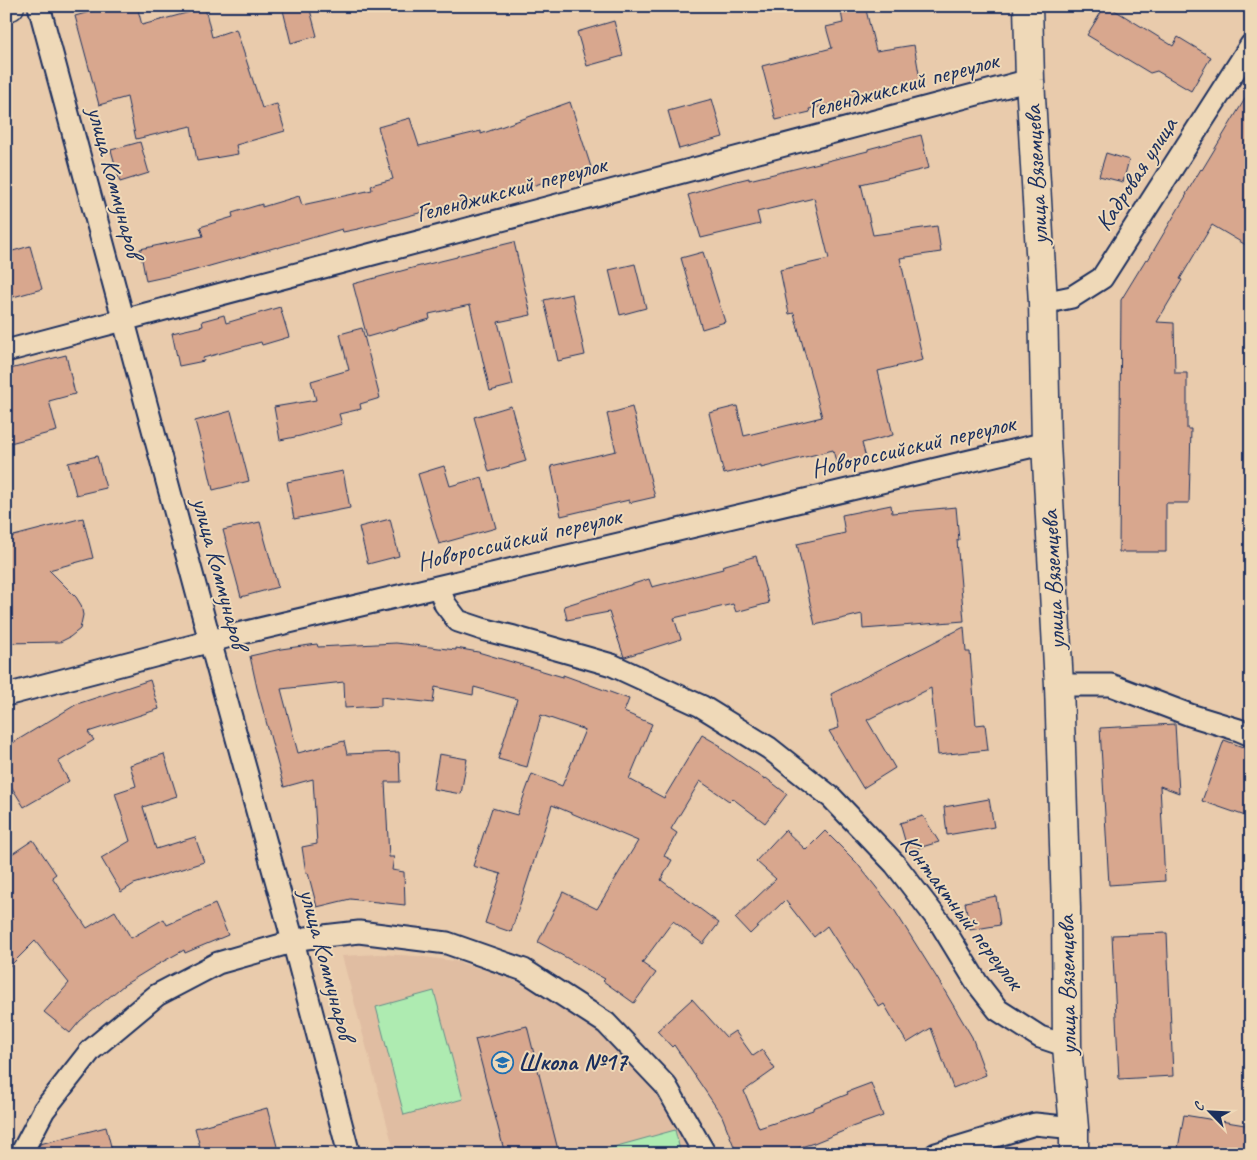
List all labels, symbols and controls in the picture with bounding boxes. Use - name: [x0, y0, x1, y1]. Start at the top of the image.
- street label: Геленджикский переулок: [804, 43, 1004, 126]
- street label: улица Коммунаров: [79, 101, 152, 267]
- street label: улица Вяземцева: [1016, 102, 1056, 248]
- street label: Кадровая улица: [1087, 109, 1186, 237]
- street label: Геленджикский переулок: [412, 147, 612, 230]
- street label: Новороссийский переулок: [808, 406, 1021, 485]
- street label: улица Коммунаров: [184, 492, 257, 658]
- street label: Новороссийский переулок: [414, 499, 627, 578]
- street label: улица Вяземцева: [1033, 507, 1073, 653]
- street label: Контактный переулок: [893, 828, 1033, 998]
- street label: улица Коммунаров: [291, 883, 364, 1049]
- street label: улица Вяземцева: [1050, 913, 1084, 1057]
- place label: Школа №17: [518, 1046, 630, 1078]
- school or university icon: Школа №17: [490, 1050, 514, 1074]
- north arrow: [1184, 1088, 1234, 1138]
- text: С: [1189, 1098, 1209, 1114]

